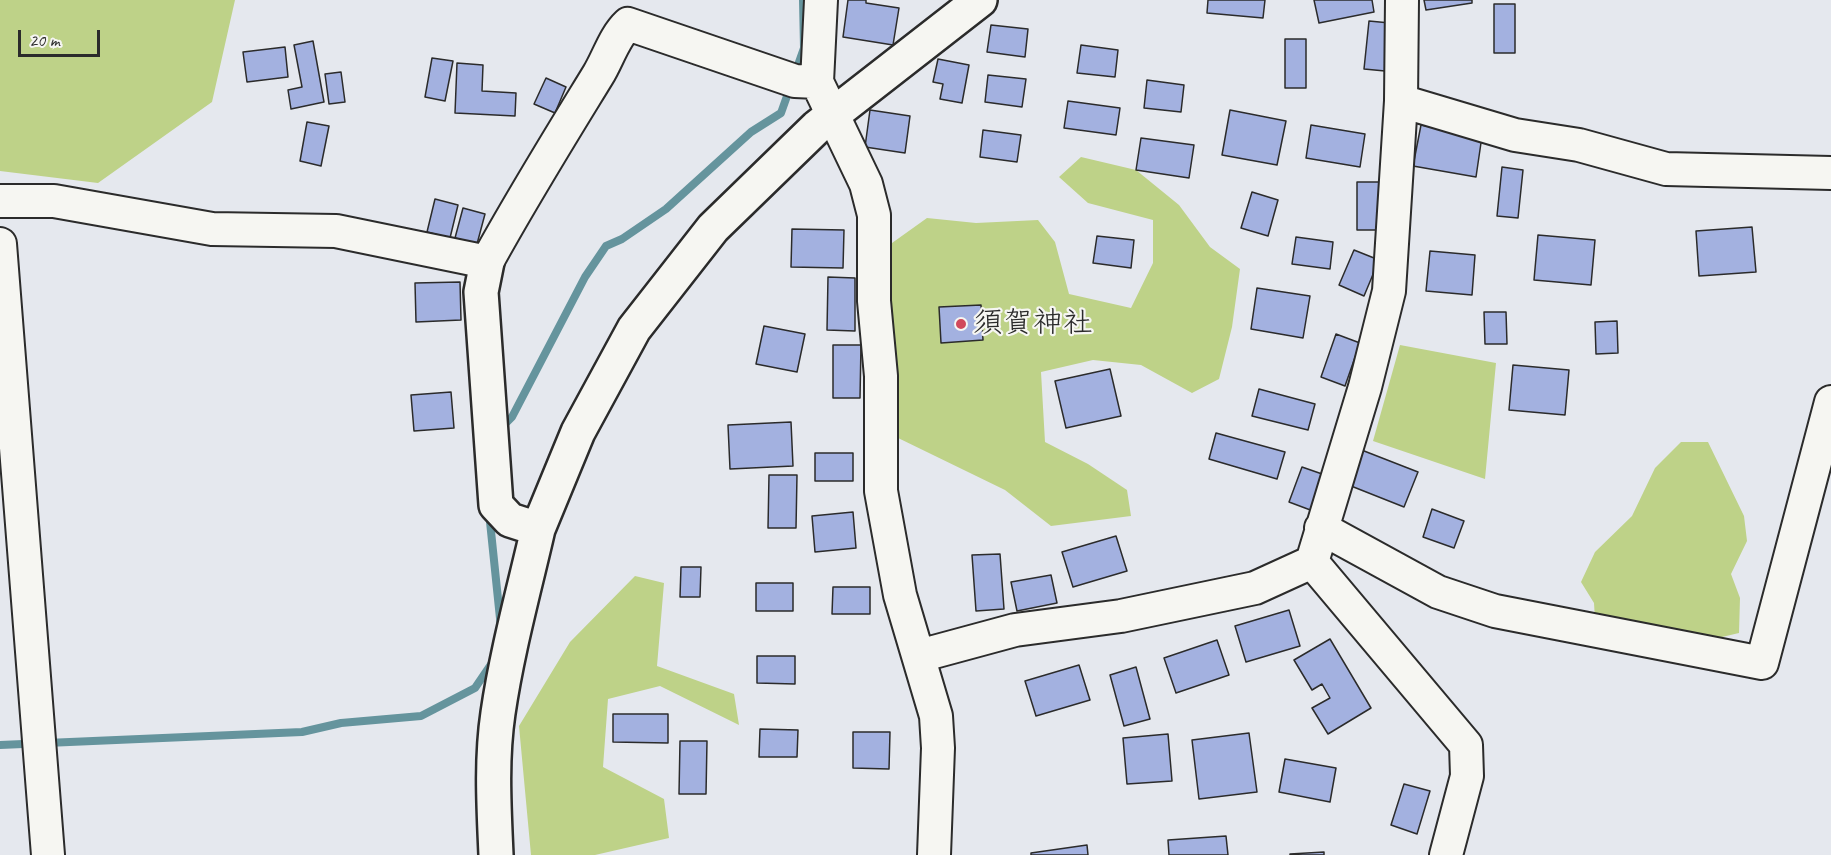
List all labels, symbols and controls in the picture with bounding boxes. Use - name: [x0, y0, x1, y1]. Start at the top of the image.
- scale bar: [21, 18, 104, 56]
- text: 20 m: [29, 29, 60, 51]
- place label: 須賀神社: [973, 306, 1093, 342]
- marker: 須賀神社: [954, 317, 968, 331]

